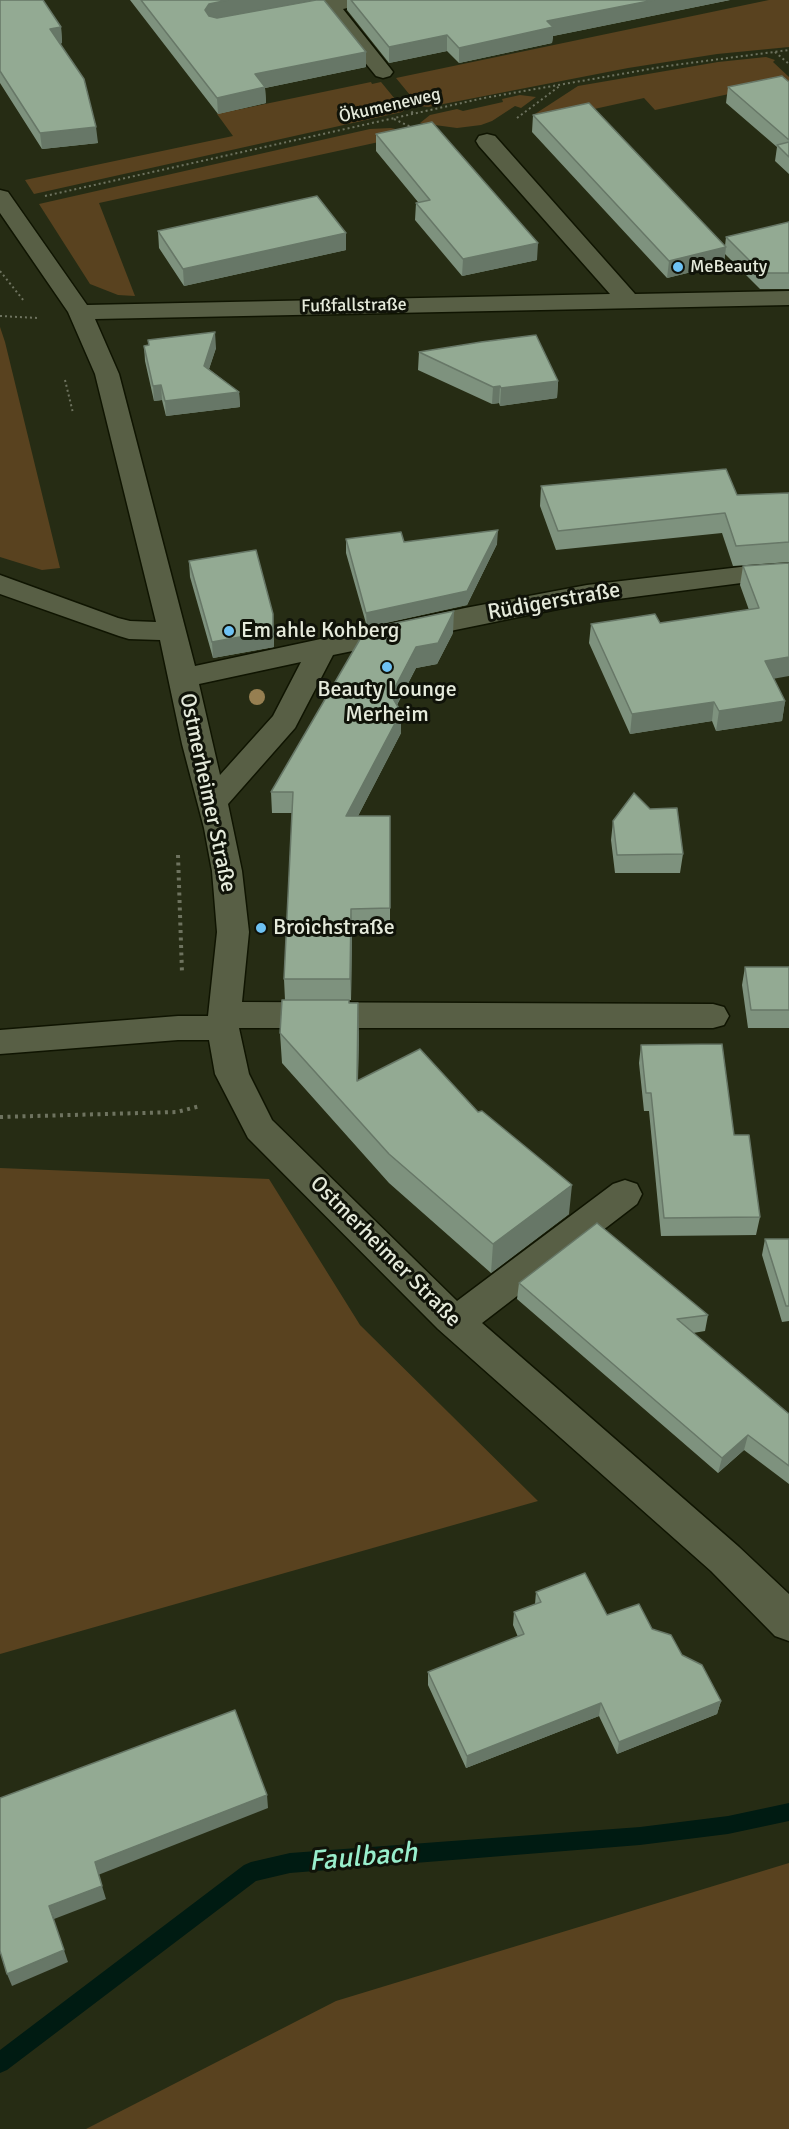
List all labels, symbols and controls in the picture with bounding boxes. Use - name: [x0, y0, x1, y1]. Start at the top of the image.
- street label: Ökumeneweg: [337, 84, 443, 128]
- place label: MeBeauty: [690, 256, 767, 278]
- marker: MeBeauty: [671, 260, 685, 274]
- street label: Fußfallstraße: [301, 294, 407, 318]
- street label: Rüdigerstraße: [486, 577, 622, 627]
- place label: Em ahle Kohberg: [241, 618, 399, 644]
- marker: Em ahle Kohberg: [222, 624, 236, 638]
- marker: Beauty Lounge Merheim: [380, 660, 394, 674]
- place label: Beauty Lounge Merheim: [317, 677, 457, 728]
- street label: Ostmerheimer Straße: [173, 691, 241, 895]
- place label: Broichstraße: [273, 915, 395, 941]
- marker: Broichstraße: [254, 921, 268, 935]
- street label: Ostmerheimer Straße: [304, 1171, 466, 1333]
- water label: Faulbach: [307, 1837, 419, 1879]

